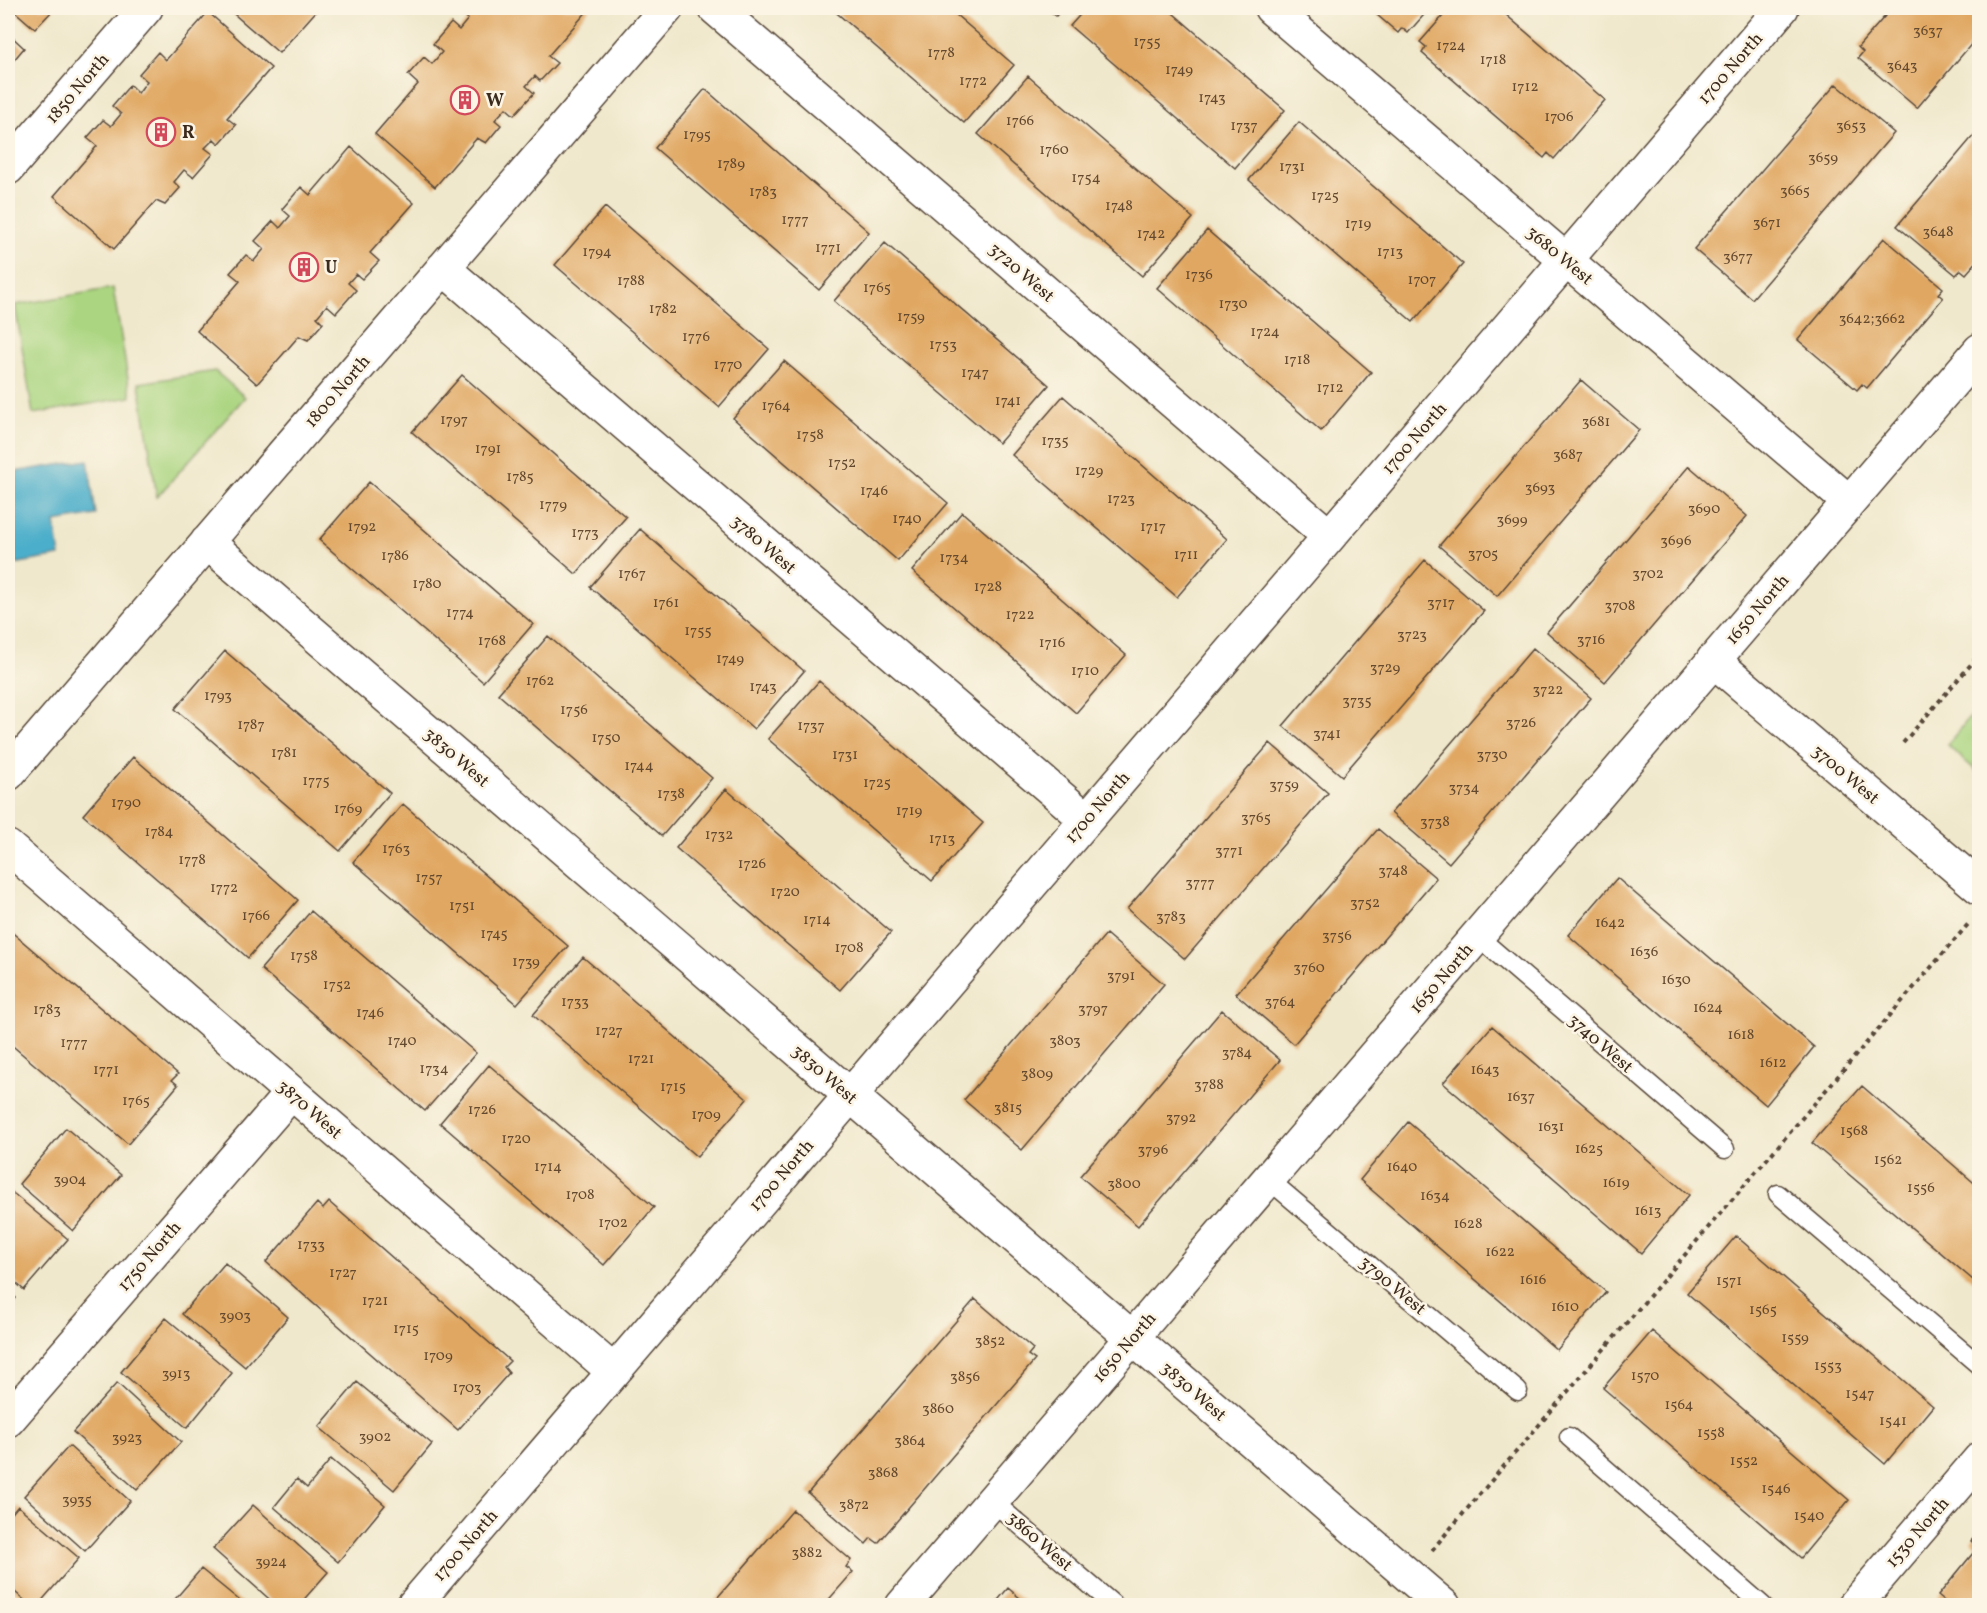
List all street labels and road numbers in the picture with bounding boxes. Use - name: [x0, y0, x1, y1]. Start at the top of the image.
- street label: 1700 North: [1693, 27, 1770, 110]
- street label: 1850 North: [40, 48, 116, 130]
- street label: 3680 West: [1520, 221, 1598, 292]
- street label: 3720 West: [983, 237, 1059, 309]
- street label: 1800 North: [299, 350, 377, 434]
- street label: 1700 North: [1377, 397, 1454, 480]
- street label: 3780 West: [725, 510, 801, 581]
- street label: 1650 North: [1720, 569, 1796, 651]
- street label: 3830 West: [418, 722, 495, 794]
- street label: 3700 West: [1806, 739, 1884, 811]
- street label: 1700 North: [1060, 766, 1137, 849]
- street label: 1650 North: [1404, 938, 1480, 1020]
- street label: 3740 West: [1562, 1009, 1638, 1080]
- street label: 3830 West: [786, 1039, 863, 1111]
- street label: 3870 West: [271, 1075, 347, 1146]
- street label: 1700 North: [744, 1134, 821, 1217]
- street label: 1750 North: [113, 1216, 188, 1298]
- street label: 3790 West: [1353, 1251, 1431, 1322]
- street label: 1650 North: [1087, 1307, 1163, 1389]
- street label: 3830 West: [1155, 1356, 1232, 1428]
- street label: 1530 North: [1880, 1492, 1956, 1574]
- street label: 1700 North: [428, 1504, 505, 1587]
- street label: 3860 West: [1000, 1506, 1078, 1578]

